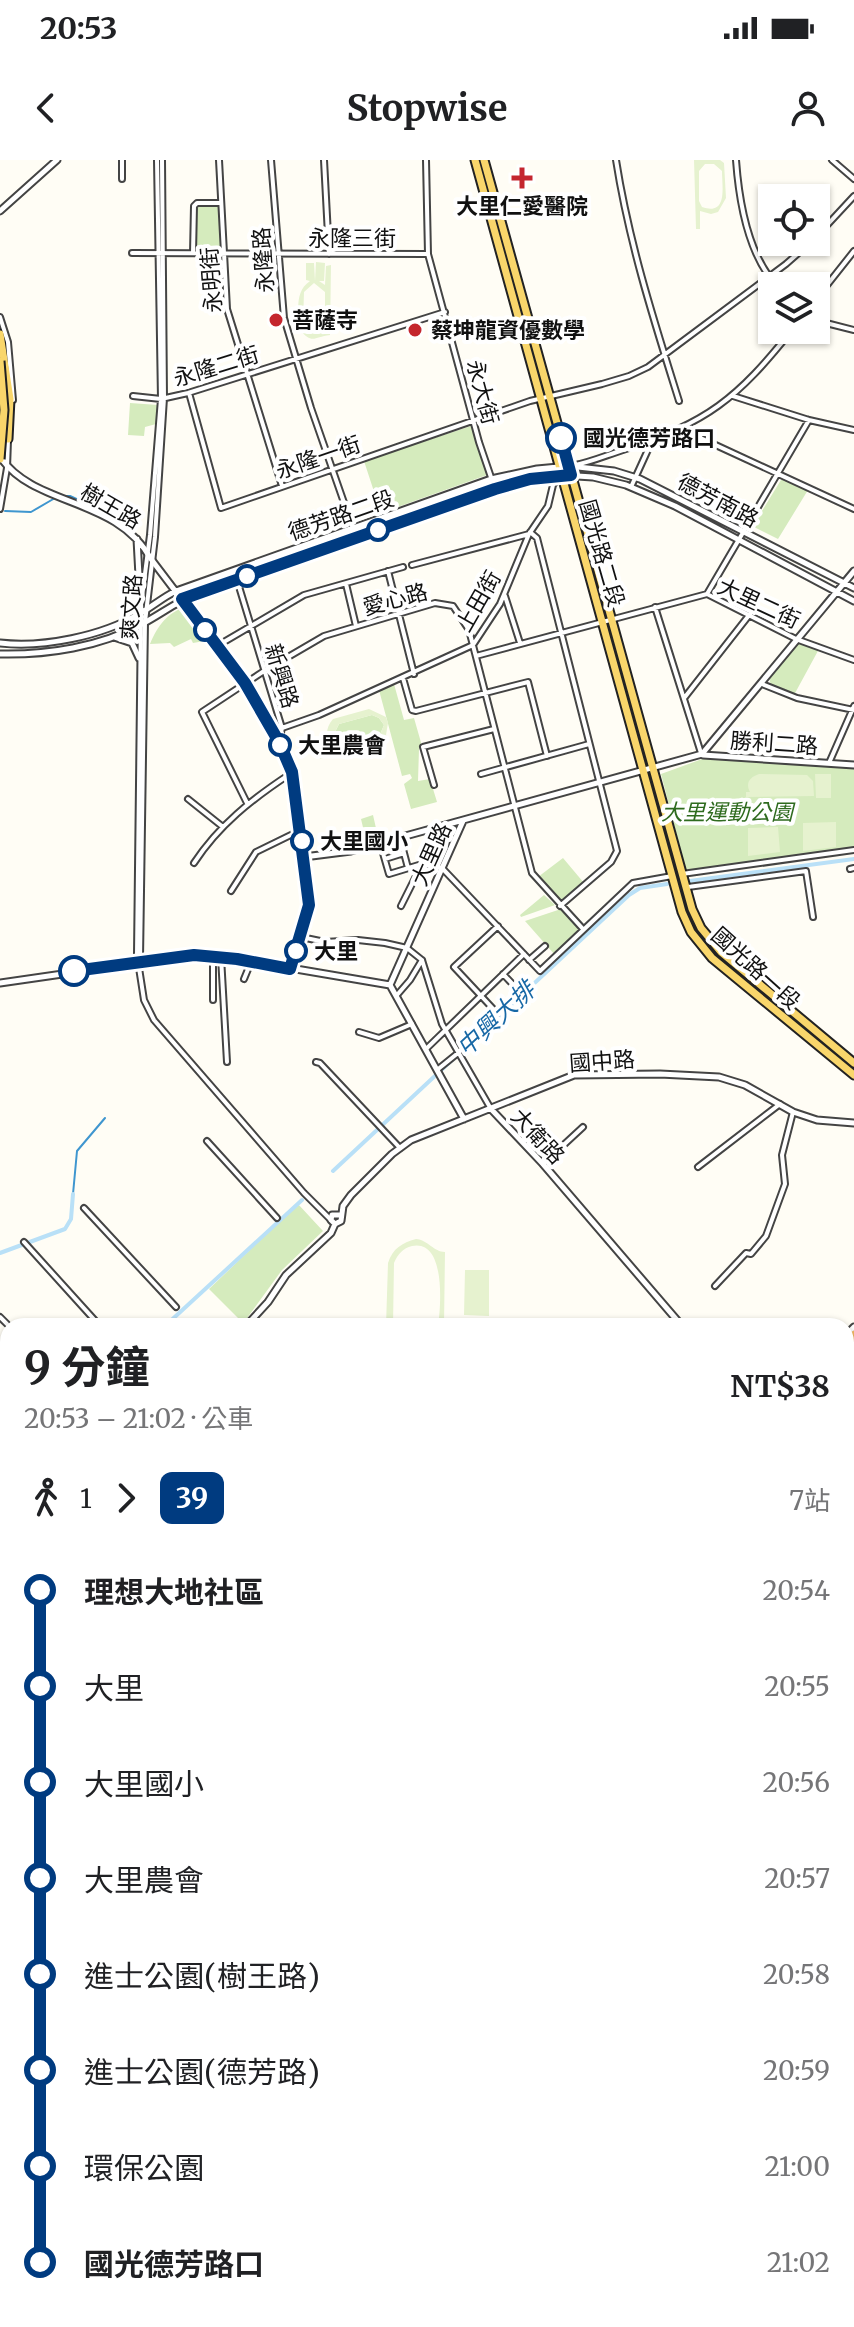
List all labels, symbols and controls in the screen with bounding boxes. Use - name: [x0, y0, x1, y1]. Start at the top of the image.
- text: 20:53: [40, 9, 118, 47]
- icon: back: [24, 86, 68, 130]
- text: Stopwise: [347, 86, 507, 131]
- icon: person: [786, 86, 830, 130]
- marker: 大里仁愛醫院: [511, 167, 533, 189]
- map controls: [758, 184, 830, 344]
- button: locate: [758, 184, 830, 256]
- place label: 大里仁愛醫院: [456, 192, 588, 220]
- street label: 永隆三街: [308, 224, 396, 252]
- street label: 永隆路: [247, 226, 279, 294]
- street label: 永明街: [195, 246, 227, 314]
- button: layers: [758, 272, 830, 344]
- place label: 菩薩寺: [292, 306, 358, 334]
- marker: 菩薩寺: [267, 311, 285, 329]
- place label: 蔡坤龍資優數學: [431, 316, 585, 344]
- marker: 蔡坤龍資優數學: [406, 321, 424, 339]
- street label: 永隆二街: [170, 340, 262, 392]
- street label: 永大街: [461, 356, 505, 428]
- marker: 國光德芳路口: [546, 423, 576, 453]
- place label: 國光德芳路口: [583, 424, 715, 452]
- street label: 永隆一街: [272, 429, 364, 485]
- street label: 德芳南路: [673, 467, 763, 533]
- street label: 樹王路: [75, 477, 147, 535]
- street label: 德芳路二段: [284, 484, 398, 546]
- street label: 國光路二段: [573, 496, 631, 610]
- unlabelled marker: [367, 519, 389, 541]
- unlabelled marker: [236, 565, 258, 587]
- street label: 上田街: [449, 565, 507, 637]
- street label: 大里二街: [713, 572, 805, 634]
- street label: 爽文路: [115, 573, 147, 641]
- street label: 愛心路: [359, 577, 431, 621]
- unlabelled marker: [194, 619, 216, 641]
- street label: 新興路: [259, 640, 305, 712]
- street label: 勝利二路: [729, 726, 819, 760]
- place label: 大里農會: [298, 731, 386, 759]
- marker: 大里農會: [269, 734, 291, 756]
- park label: 大里運動公園: [661, 798, 796, 826]
- street label: 大里路: [405, 818, 457, 890]
- place label: 大里國小: [320, 827, 408, 855]
- marker: 大里國小: [291, 830, 313, 852]
- street label: 國光路一段: [706, 921, 806, 1015]
- place label: 大里: [314, 937, 358, 965]
- marker: 大里: [285, 940, 307, 962]
- unlabelled marker: [59, 956, 89, 986]
- water label: 中興大排: [450, 973, 544, 1063]
- street label: 國中路: [568, 1045, 636, 1077]
- street label: 大衛路: [505, 1102, 571, 1170]
- text: 9 分鐘: [24, 1340, 150, 1395]
- text: NT$38: [730, 1367, 830, 1405]
- text: 20:53 – 21:02 · 公車: [24, 1402, 253, 1435]
- icon: walk: [24, 1476, 68, 1520]
- icon: forward: [104, 1476, 148, 1520]
- text: 39: [176, 1480, 208, 1516]
- text: 1: [80, 1482, 92, 1515]
- text: 7站: [789, 1484, 830, 1517]
- text: 理想大地社區: [84, 1573, 264, 1611]
- text: 20:54: [762, 1574, 830, 1607]
- text: 大里: [84, 1669, 144, 1707]
- text: 20:55: [764, 1670, 830, 1703]
- text: 大里國小: [84, 1765, 204, 1803]
- text: 20:56: [763, 1766, 830, 1799]
- text: 大里農會: [84, 1861, 204, 1899]
- text: 20:57: [764, 1862, 830, 1895]
- text: 進士公園(樹王路): [84, 1957, 320, 1995]
- text: 20:58: [763, 1958, 830, 1991]
- text: 進士公園(德芳路): [84, 2053, 320, 2091]
- text: 20:59: [763, 2054, 830, 2087]
- text: 環保公園: [84, 2149, 204, 2187]
- text: 21:00: [764, 2150, 830, 2183]
- text: 國光德芳路口: [84, 2245, 264, 2283]
- text: 21:02: [767, 2246, 830, 2279]

